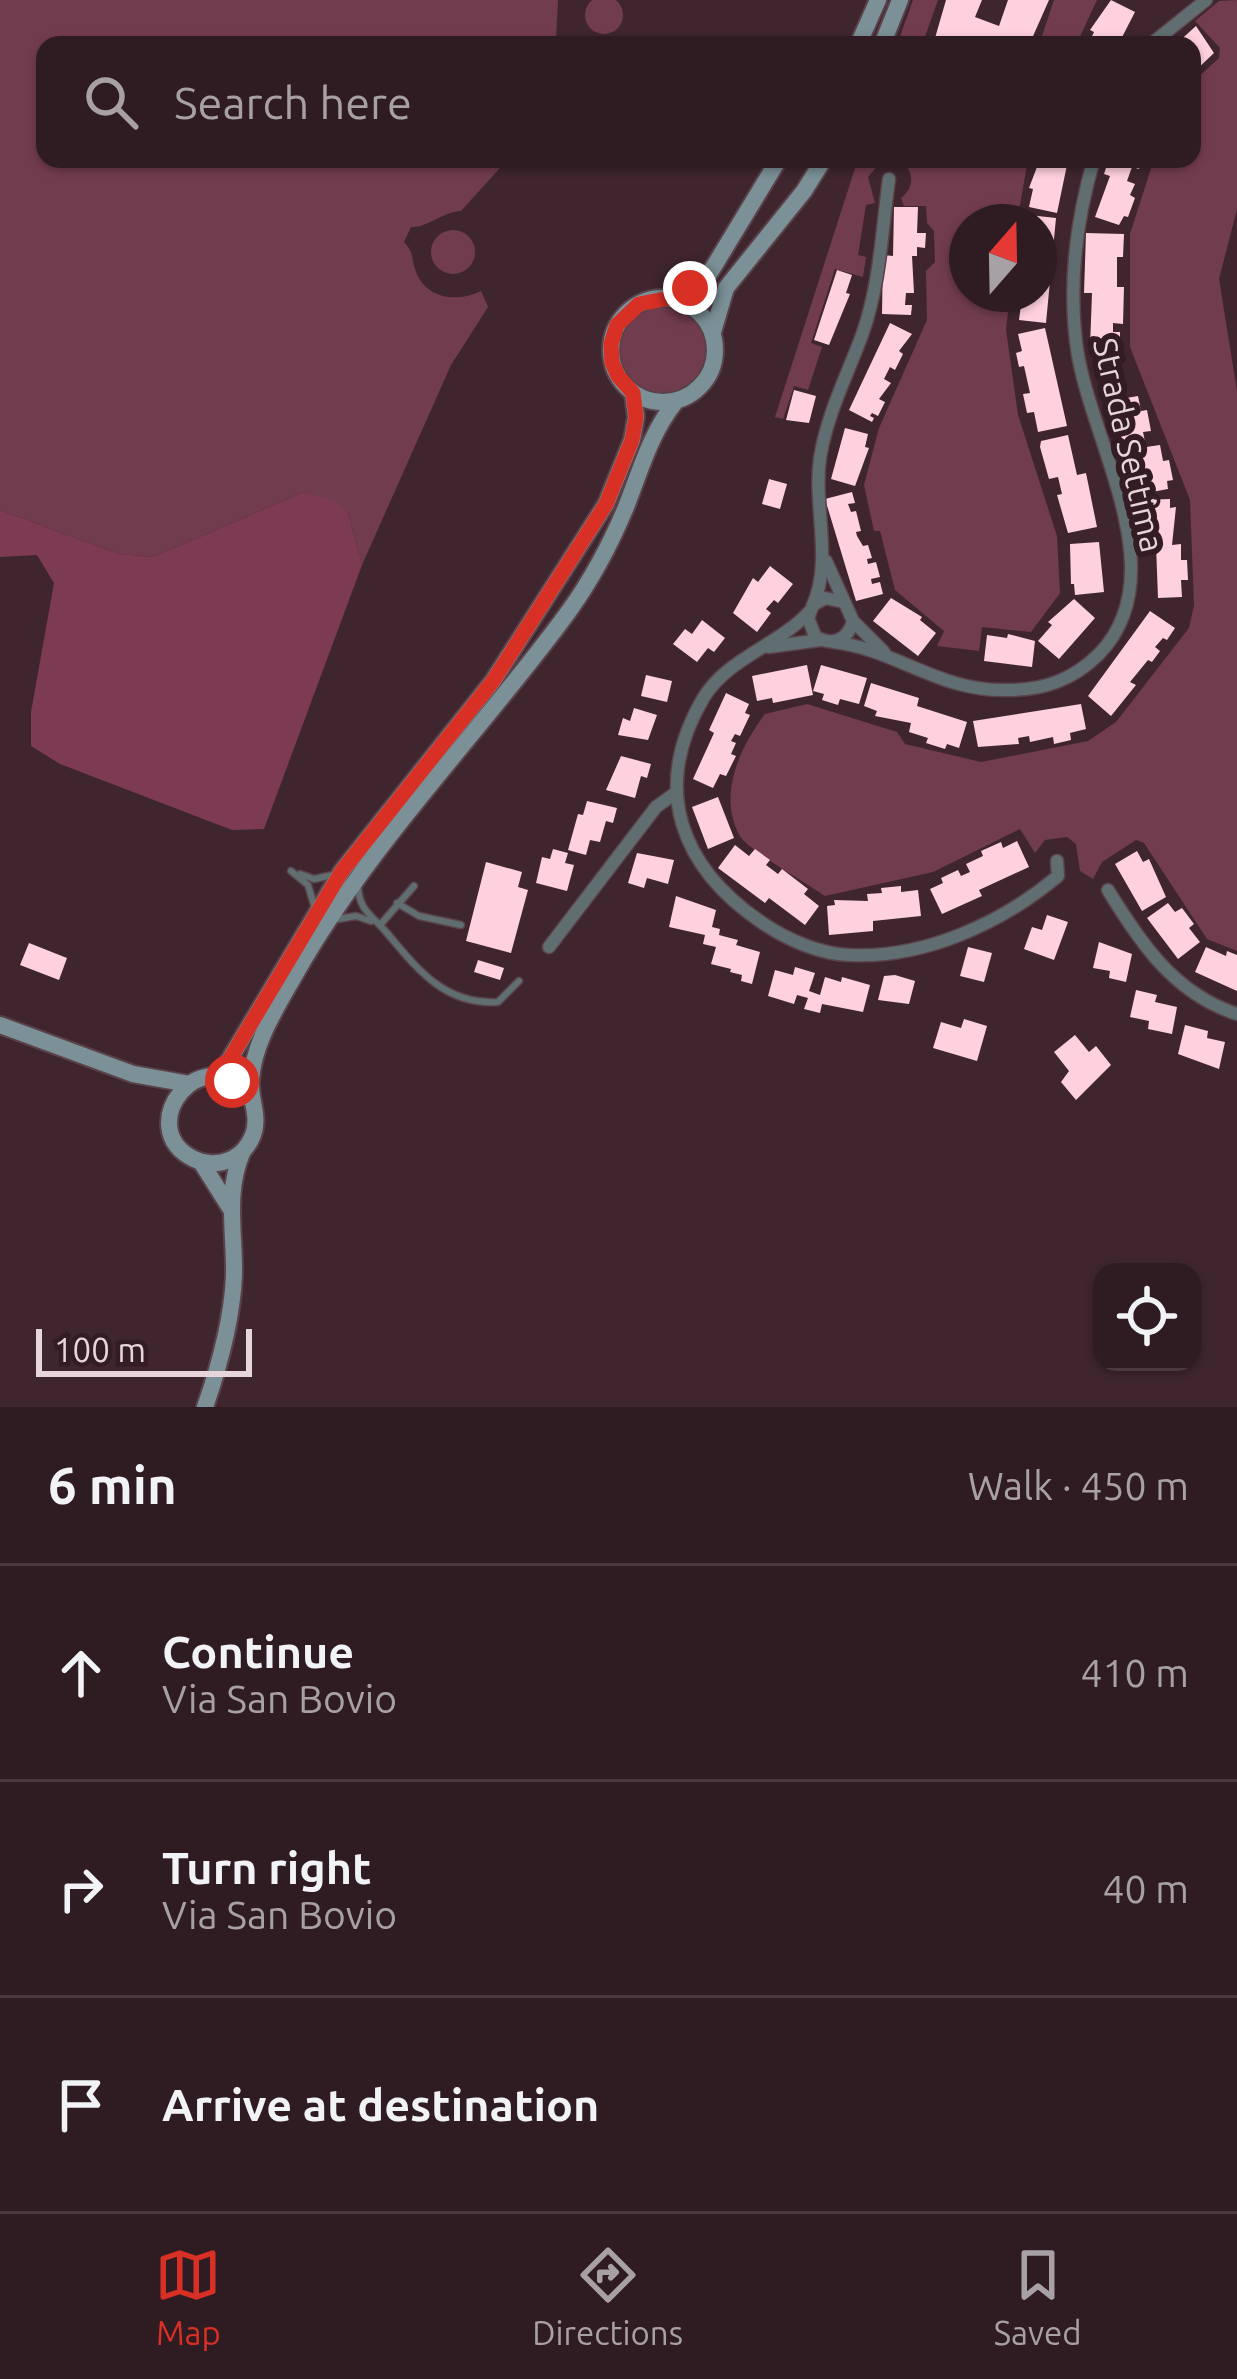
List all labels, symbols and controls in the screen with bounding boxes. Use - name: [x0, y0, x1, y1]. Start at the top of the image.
- search box: [36, 36, 1201, 168]
- icon: search: [78, 69, 144, 135]
- text: Search here: [174, 77, 412, 128]
- north arrow: [949, 204, 1057, 312]
- route end: [663, 261, 717, 315]
- street label: Strada Settima: [1087, 334, 1172, 555]
- route start: [205, 1054, 259, 1108]
- map controls: [1093, 1263, 1201, 1371]
- button: locate: [1093, 1263, 1201, 1371]
- scale bar: [36, 1323, 252, 1376]
- text: 100 m: [54, 1331, 146, 1368]
- text: 6 min: [48, 1456, 177, 1514]
- text: Walk · 450 m: [968, 1464, 1189, 1507]
- text: Continue: [162, 1626, 354, 1677]
- icon: ahead: [48, 1640, 114, 1706]
- text: 410 m: [1080, 1651, 1189, 1694]
- text: Via San Bovio: [162, 1677, 397, 1720]
- text: Turn right: [162, 1842, 371, 1893]
- icon: right: [48, 1856, 114, 1922]
- text: 40 m: [1102, 1867, 1189, 1910]
- text: Via San Bovio: [162, 1893, 397, 1936]
- icon: arrive: [48, 2072, 114, 2138]
- text: Arrive at destination: [162, 2079, 599, 2130]
- tab: Map: [155, 2242, 221, 2351]
- tab: Directions: [532, 2242, 683, 2351]
- tab: Saved: [994, 2242, 1082, 2351]

